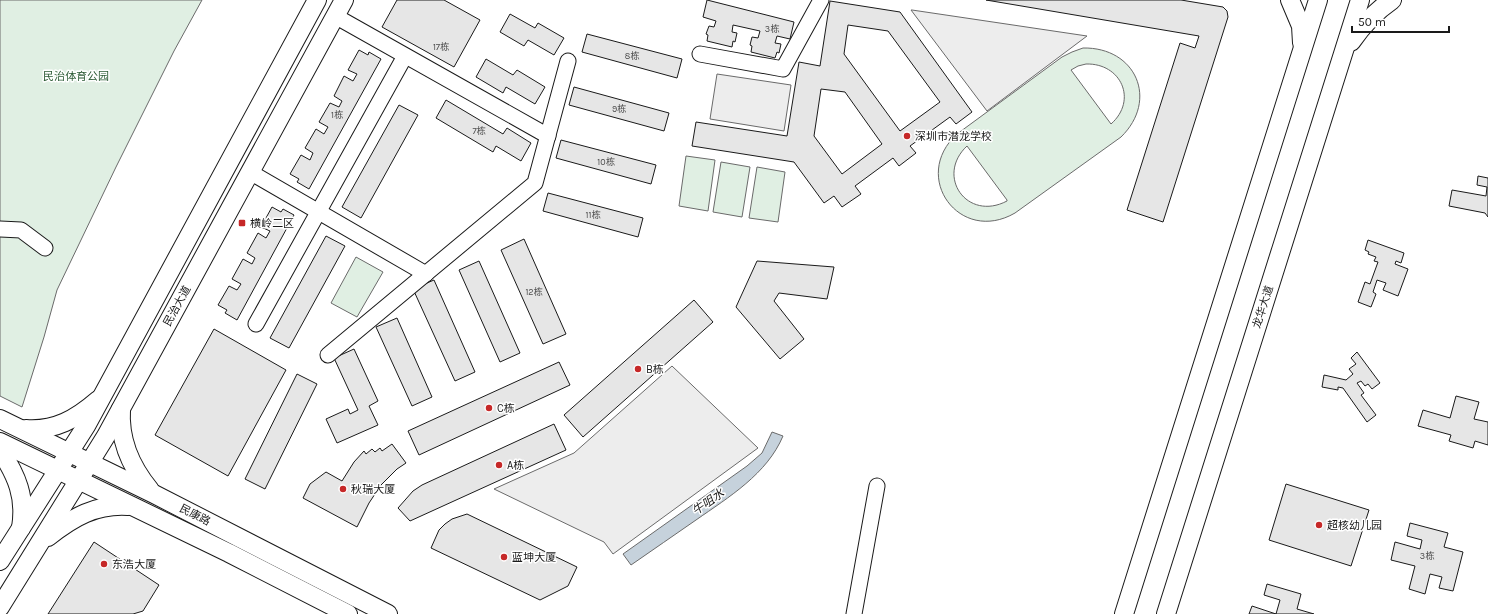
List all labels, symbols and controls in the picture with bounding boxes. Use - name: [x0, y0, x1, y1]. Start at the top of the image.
- scale bar: [1352, 8, 1449, 34]
- text: 50 m: [1358, 15, 1386, 29]
- house number: 3栋: [765, 23, 779, 34]
- house number: 17栋: [433, 41, 449, 52]
- house number: 8栋: [625, 50, 639, 61]
- park label: 民治体育公园: [43, 70, 109, 83]
- house number: 9栋: [612, 103, 626, 114]
- house number: 1栋: [331, 109, 343, 120]
- house number: 7栋: [472, 125, 486, 136]
- place label: 深圳市潜龙学校: [915, 130, 992, 143]
- marker: 深圳市潜龙学校: [902, 131, 912, 141]
- house number: 10栋: [597, 156, 615, 167]
- house number: 11栋: [586, 209, 600, 220]
- place label: 横岭二区: [250, 217, 294, 230]
- marker: 横岭二区: [237, 218, 247, 228]
- street label: 民治大道: [161, 284, 193, 328]
- street label: 龙华大道: [1250, 284, 1276, 330]
- house number: 12栋: [525, 286, 543, 297]
- place label: B栋: [646, 363, 664, 376]
- marker: B栋: [633, 364, 643, 374]
- place label: C栋: [497, 402, 515, 415]
- marker: C栋: [484, 403, 494, 413]
- place label: A栋: [507, 459, 524, 472]
- marker: A栋: [494, 460, 504, 470]
- place label: 秋瑞大厦: [351, 483, 395, 496]
- marker: 秋瑞大厦: [338, 484, 348, 494]
- water label: 牛咀水: [689, 485, 728, 518]
- street label: 民康路: [177, 502, 213, 528]
- place label: 超核幼儿园: [1327, 519, 1382, 532]
- marker: 超核幼儿园: [1314, 520, 1324, 530]
- house number: 3栋: [1420, 550, 1434, 561]
- place label: 蓝坤大厦: [512, 551, 556, 564]
- marker: 蓝坤大厦: [499, 552, 509, 562]
- place label: 东浩大厦: [112, 558, 156, 571]
- marker: 东浩大厦: [99, 559, 109, 569]

